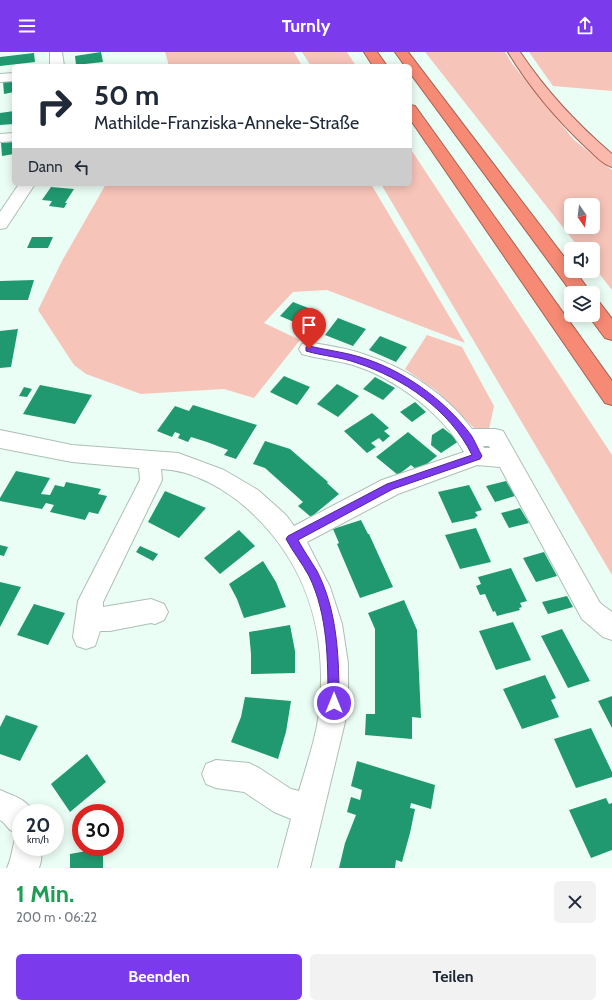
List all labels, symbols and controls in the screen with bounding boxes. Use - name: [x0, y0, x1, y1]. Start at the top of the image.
- icon: menu: [16, 15, 38, 37]
- text: Turnly: [282, 15, 330, 37]
- icon: share: [574, 15, 596, 37]
- text: 50 m: [94, 78, 159, 112]
- icon: right: [28, 80, 80, 132]
- text: Mathilde-Franziska-Anneke-Straße: [94, 112, 359, 134]
- icon: left: [71, 156, 93, 178]
- text: Dann: [28, 158, 63, 176]
- north arrow: [564, 198, 600, 234]
- map controls: [564, 198, 600, 322]
- button: sound: [564, 242, 600, 278]
- button: layers: [564, 286, 600, 322]
- pin: [292, 308, 326, 349]
- icon: arrive: [298, 314, 320, 336]
- position arrow: [313, 682, 355, 724]
- speed limit sign: 30: [72, 804, 124, 856]
- text: 20: [26, 813, 50, 837]
- text: km/h: [27, 833, 49, 846]
- text: 1 Min.: [16, 879, 74, 908]
- button: close: [554, 881, 596, 923]
- text: 200 m · 06:22: [16, 909, 97, 925]
- button: Beenden: [16, 954, 302, 1000]
- button: Teilen: [310, 954, 596, 1000]

